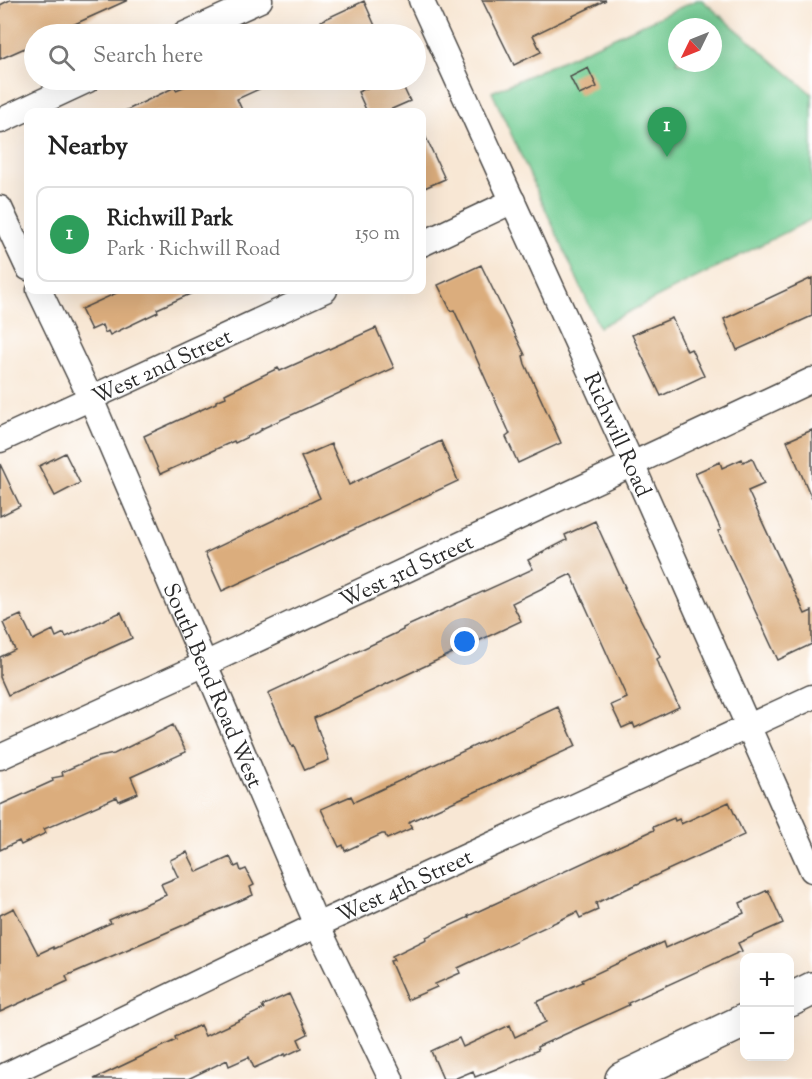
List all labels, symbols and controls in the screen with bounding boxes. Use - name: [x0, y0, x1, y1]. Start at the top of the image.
- north arrow: [668, 18, 722, 72]
- search box: [24, 24, 426, 90]
- icon: search: [45, 41, 78, 74]
- text: Search here: [93, 41, 203, 73]
- pin: 1: [648, 108, 686, 157]
- text: Nearby: [48, 129, 128, 166]
- text: Richwill Park: [107, 204, 233, 236]
- text: 1: [66, 220, 73, 249]
- text: 150 m: [355, 220, 400, 249]
- text: Park · Richwill Road: [107, 236, 280, 265]
- street label: West 2nd Street: [88, 322, 238, 414]
- street label: Richwill Road: [573, 368, 658, 503]
- street label: West 3rd Street: [335, 527, 480, 618]
- street label: South Bend Road West: [153, 579, 269, 794]
- your location: [450, 627, 479, 656]
- street label: West 4th Street: [332, 842, 479, 933]
- map controls: [740, 953, 794, 1061]
- button: +: [740, 953, 794, 1007]
- button: −: [740, 1007, 794, 1061]

